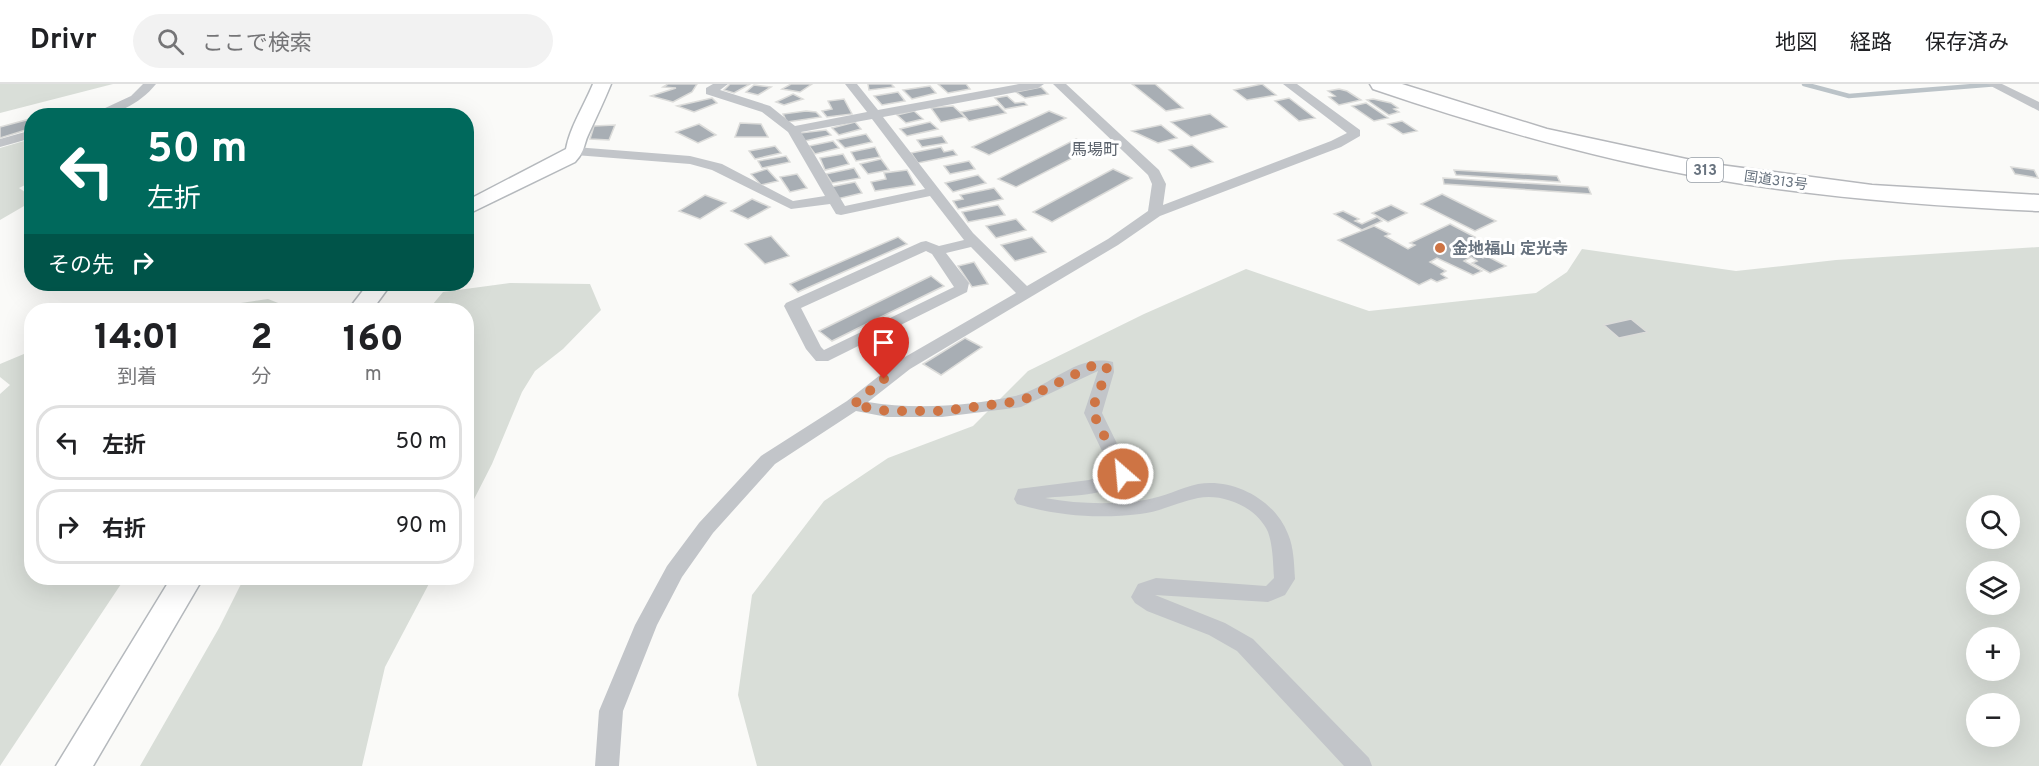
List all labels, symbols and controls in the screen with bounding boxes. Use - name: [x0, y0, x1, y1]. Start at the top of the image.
- search box: [133, 14, 553, 68]
- text: Drivr: [30, 23, 97, 59]
- icon: search: [154, 25, 187, 58]
- text: 地図: [1775, 30, 1817, 57]
- text: 経路: [1850, 30, 1892, 57]
- text: 保存済み: [1925, 30, 2009, 57]
- text: ここで検索: [202, 31, 312, 58]
- text: 50 m: [147, 124, 248, 177]
- icon: left: [48, 132, 126, 210]
- district label: 馬場町: [1071, 141, 1119, 161]
- road number: 313: [1687, 158, 1723, 182]
- street label: 国道313号: [1743, 169, 1809, 194]
- text: 左折: [147, 183, 201, 217]
- place label: 金地福山 定光寺: [1452, 240, 1568, 260]
- marker: 金地福山 定光寺: [1433, 241, 1447, 255]
- icon: right: [126, 246, 159, 279]
- text: その先: [48, 253, 114, 280]
- text: 14:01: [94, 316, 180, 362]
- text: 2: [251, 316, 273, 362]
- pin: [858, 317, 909, 379]
- text: 160: [343, 318, 404, 364]
- icon: arrive: [867, 326, 900, 359]
- text: m: [365, 362, 382, 388]
- text: 到着: [117, 365, 157, 391]
- text: 分: [252, 365, 272, 391]
- icon: left: [51, 426, 84, 459]
- text: 50 m: [395, 429, 447, 456]
- text: 左折: [102, 433, 146, 460]
- position arrow: [1091, 442, 1155, 506]
- map controls: [1966, 495, 2020, 747]
- button: search: [1966, 495, 2020, 549]
- icon: right: [51, 510, 84, 543]
- text: 90 m: [396, 513, 447, 540]
- text: 右折: [102, 517, 146, 544]
- button: layers: [1966, 561, 2020, 615]
- button: +: [1966, 627, 2020, 681]
- button: −: [1966, 693, 2020, 747]

